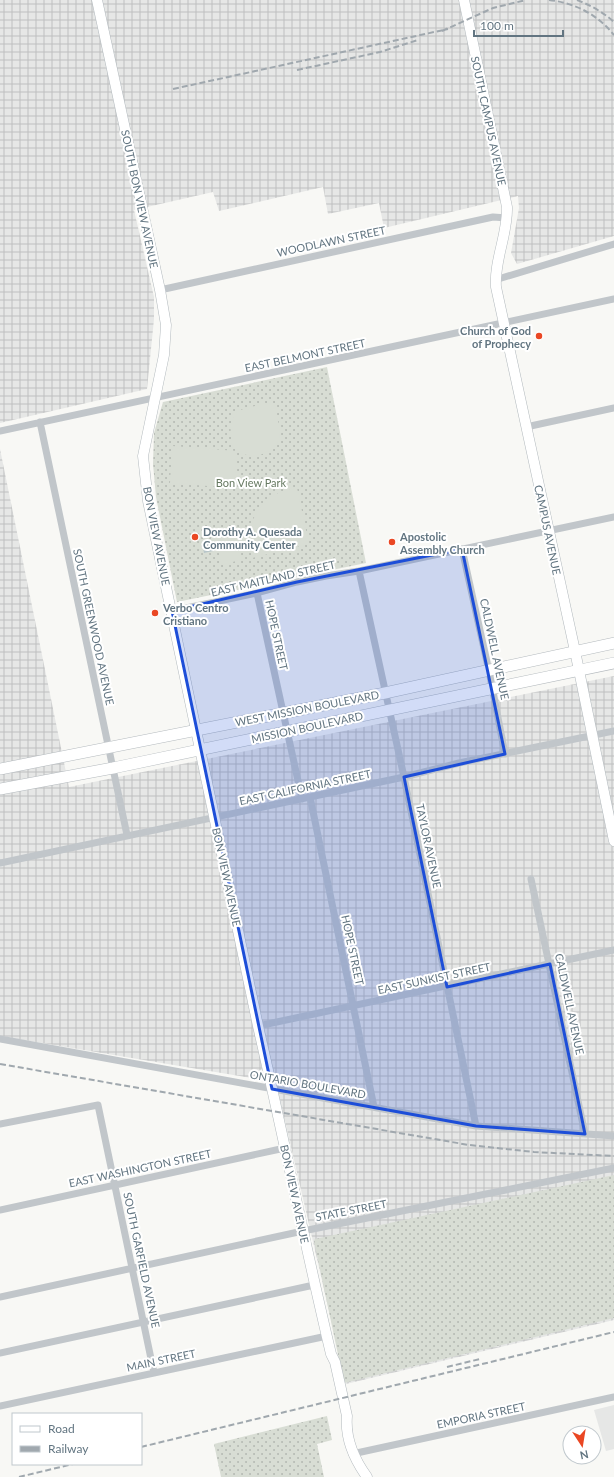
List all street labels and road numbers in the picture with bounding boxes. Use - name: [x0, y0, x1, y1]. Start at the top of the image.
- street label: SOUTH CAMPUS AVENUE: [469, 55, 509, 187]
- street label: SOUTH BON VIEW AVENUE: [119, 129, 161, 269]
- street label: WOODLAWN STREET: [275, 223, 387, 259]
- street label: EAST BELMONT STREET: [244, 336, 367, 374]
- street label: CAMPUS AVENUE: [532, 484, 564, 576]
- street label: BON VIEW AVENUE: [141, 485, 173, 587]
- street label: SOUTH GREENWOOD AVENUE: [71, 547, 117, 707]
- street label: EAST MAITLAND STREET: [210, 557, 337, 599]
- street label: CALDWELL AVENUE: [478, 597, 512, 701]
- street label: HOPE STREET: [263, 599, 291, 672]
- street label: WEST MISSION BOULEVARD: [234, 688, 380, 728]
- street label: MISSION BOULEVARD: [250, 709, 364, 745]
- street label: EAST CALIFORNIA STREET: [238, 767, 372, 807]
- street label: TAYLOR AVENUE: [414, 802, 444, 890]
- street label: BON VIEW AVENUE: [210, 826, 244, 928]
- street label: HOPE STREET: [339, 914, 367, 987]
- street label: CALDWELL AVENUE: [553, 952, 587, 1056]
- street label: EAST SUNKIST STREET: [376, 960, 492, 996]
- street label: ONTARIO BOULEVARD: [249, 1067, 367, 1101]
- street label: BON VIEW AVENUE: [278, 1143, 312, 1245]
- street label: EAST WASHINGTON STREET: [67, 1146, 213, 1189]
- street label: SOUTH GARFIELD AVENUE: [121, 1191, 163, 1329]
- street label: STATE STREET: [314, 1197, 388, 1223]
- street label: MAIN STREET: [125, 1346, 197, 1374]
- street label: EMPORIA STREET: [435, 1399, 527, 1431]

